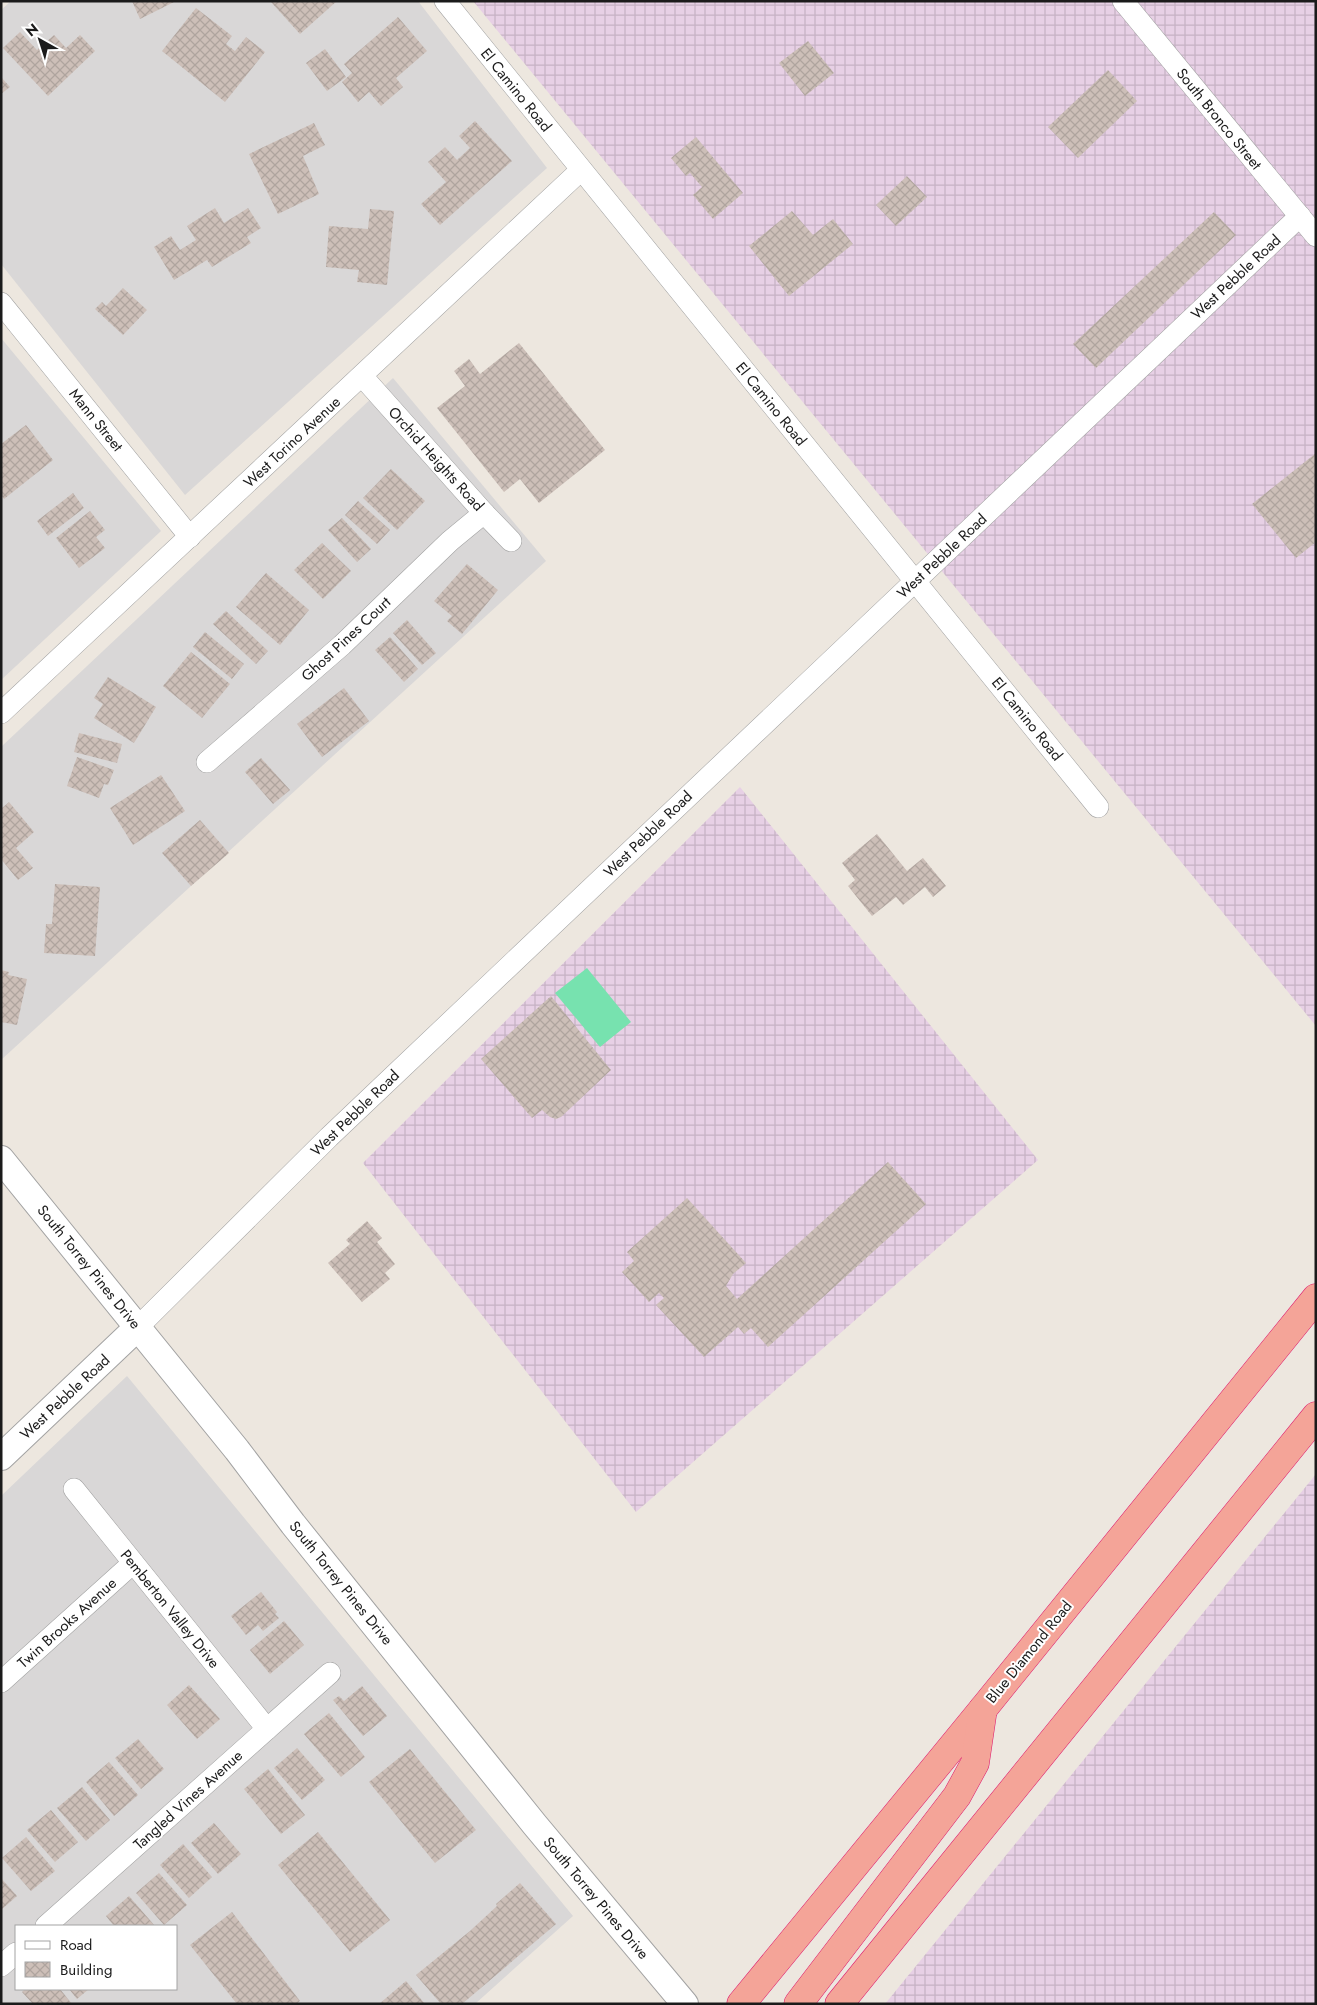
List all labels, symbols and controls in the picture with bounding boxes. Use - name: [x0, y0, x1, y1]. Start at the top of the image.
- north arrow: [15, 15, 65, 65]
- text: N: [21, 19, 42, 41]
- street label: El Camino Road: [475, 43, 557, 137]
- street label: South Bronco Street: [1171, 63, 1267, 175]
- street label: West Pebble Road: [1186, 229, 1286, 325]
- street label: El Camino Road: [730, 357, 812, 451]
- street label: Mann Street: [64, 384, 129, 457]
- street label: West Torino Avenue: [239, 391, 346, 493]
- street label: Orchid Heights Road: [383, 402, 489, 516]
- street label: West Pebble Road: [892, 508, 992, 604]
- street label: Ghost Pines Court: [296, 591, 396, 686]
- street label: El Camino Road: [986, 672, 1068, 766]
- street label: West Pebble Road: [599, 786, 697, 882]
- street label: West Pebble Road: [306, 1065, 404, 1161]
- street label: South Torrey Pines Drive: [32, 1200, 146, 1334]
- street label: West Pebble Road: [15, 1349, 115, 1445]
- street label: South Torrey Pines Drive: [284, 1516, 398, 1650]
- street label: Pemberton Valley Drive: [115, 1545, 225, 1673]
- street label: Twin Brooks Avenue: [13, 1572, 122, 1674]
- street label: Blue Diamond Road: [981, 1596, 1077, 1708]
- street label: Tangled Vines Avenue: [129, 1745, 248, 1855]
- street label: South Torrey Pines Drive: [538, 1832, 654, 1964]
- legend: [15, 1925, 178, 1990]
- text: Road: [60, 1934, 92, 1956]
- text: Building: [60, 1959, 112, 1981]

